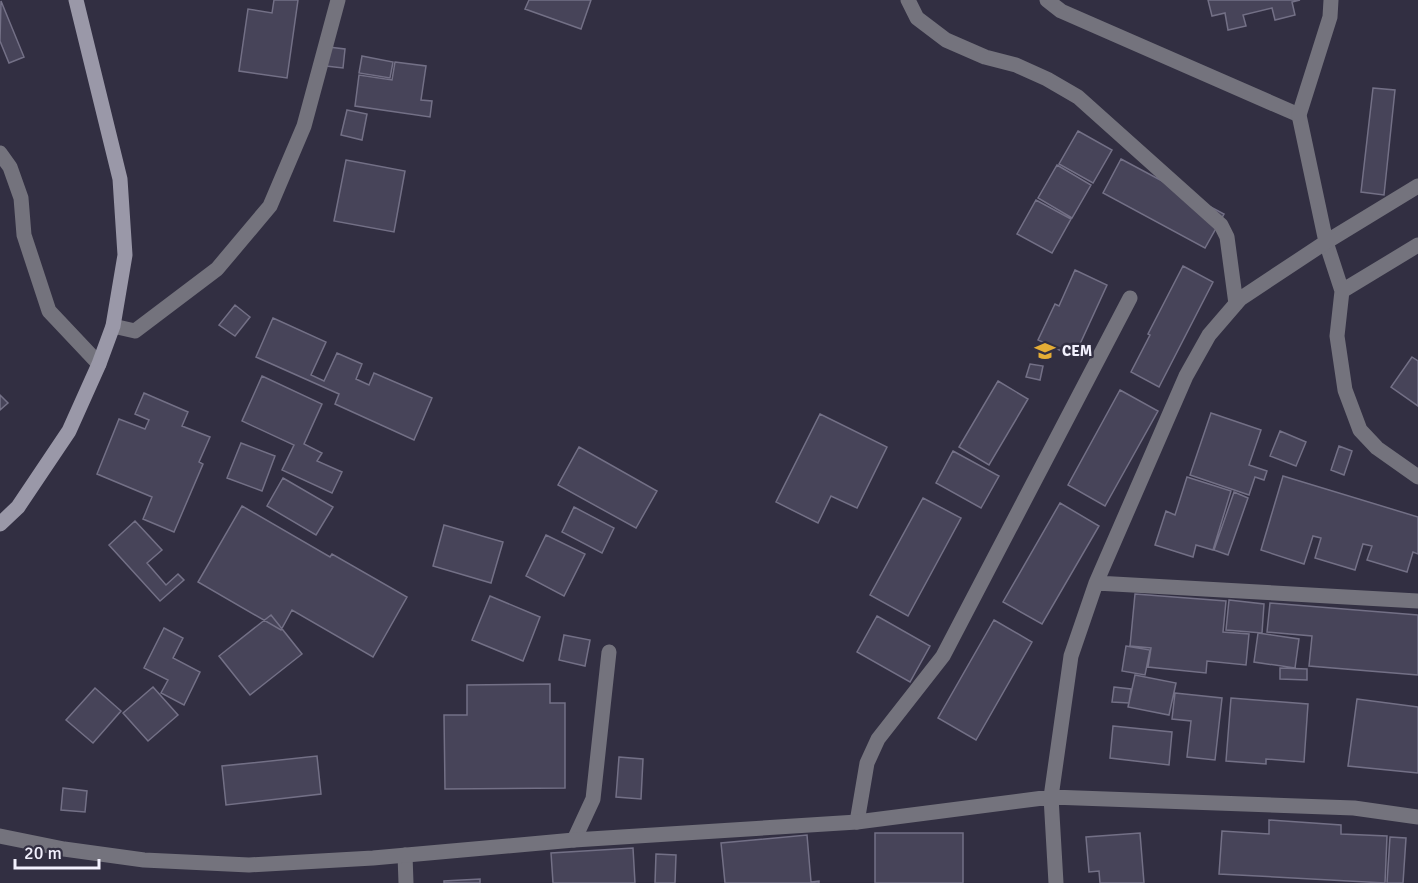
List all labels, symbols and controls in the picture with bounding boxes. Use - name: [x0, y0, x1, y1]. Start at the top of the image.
- school or university icon: CEM: [1033, 339, 1057, 363]
- place label: CEM: [1062, 342, 1092, 360]
- scale bar: [15, 832, 99, 870]
- text: 20 m: [24, 842, 62, 864]

